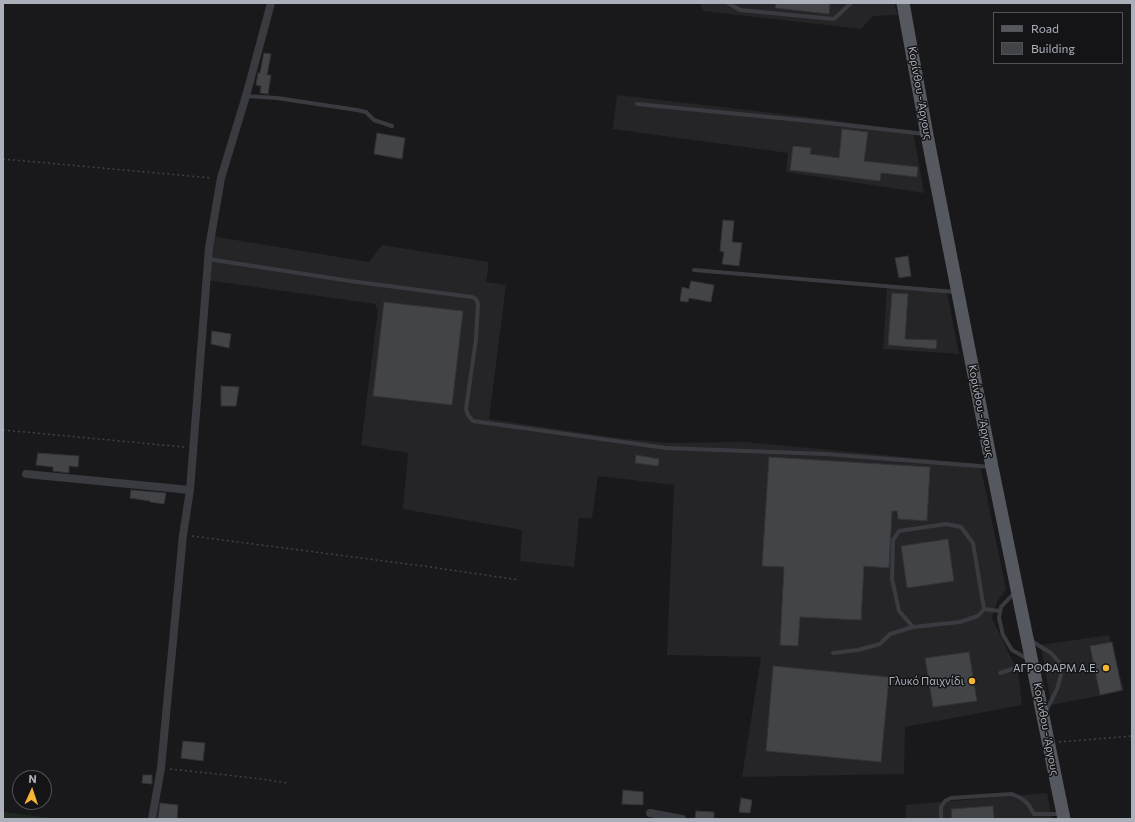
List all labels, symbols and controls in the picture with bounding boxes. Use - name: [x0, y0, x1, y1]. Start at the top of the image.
- legend: [993, 12, 1123, 64]
- text: Road: [1031, 21, 1059, 35]
- text: Building: [1031, 41, 1075, 55]
- street label: Κορίνθου - Άργους: [905, 45, 935, 141]
- street label: Κορίνθου - Άργους: [966, 363, 996, 459]
- place label: ΑΓΡΟΦΑΡΜ Α.Ε.: [1013, 661, 1098, 675]
- marker: ΑΓΡΟΦΑΡΜ Α.Ε.: [1101, 663, 1111, 673]
- place label: Γλυκό Παιχνίδι: [889, 674, 964, 688]
- marker: Γλυκό Παιχνίδι: [967, 676, 977, 686]
- street label: Κορίνθου - Άργους: [1031, 681, 1061, 777]
- north arrow: [12, 770, 52, 810]
- text: N: [28, 772, 37, 785]

